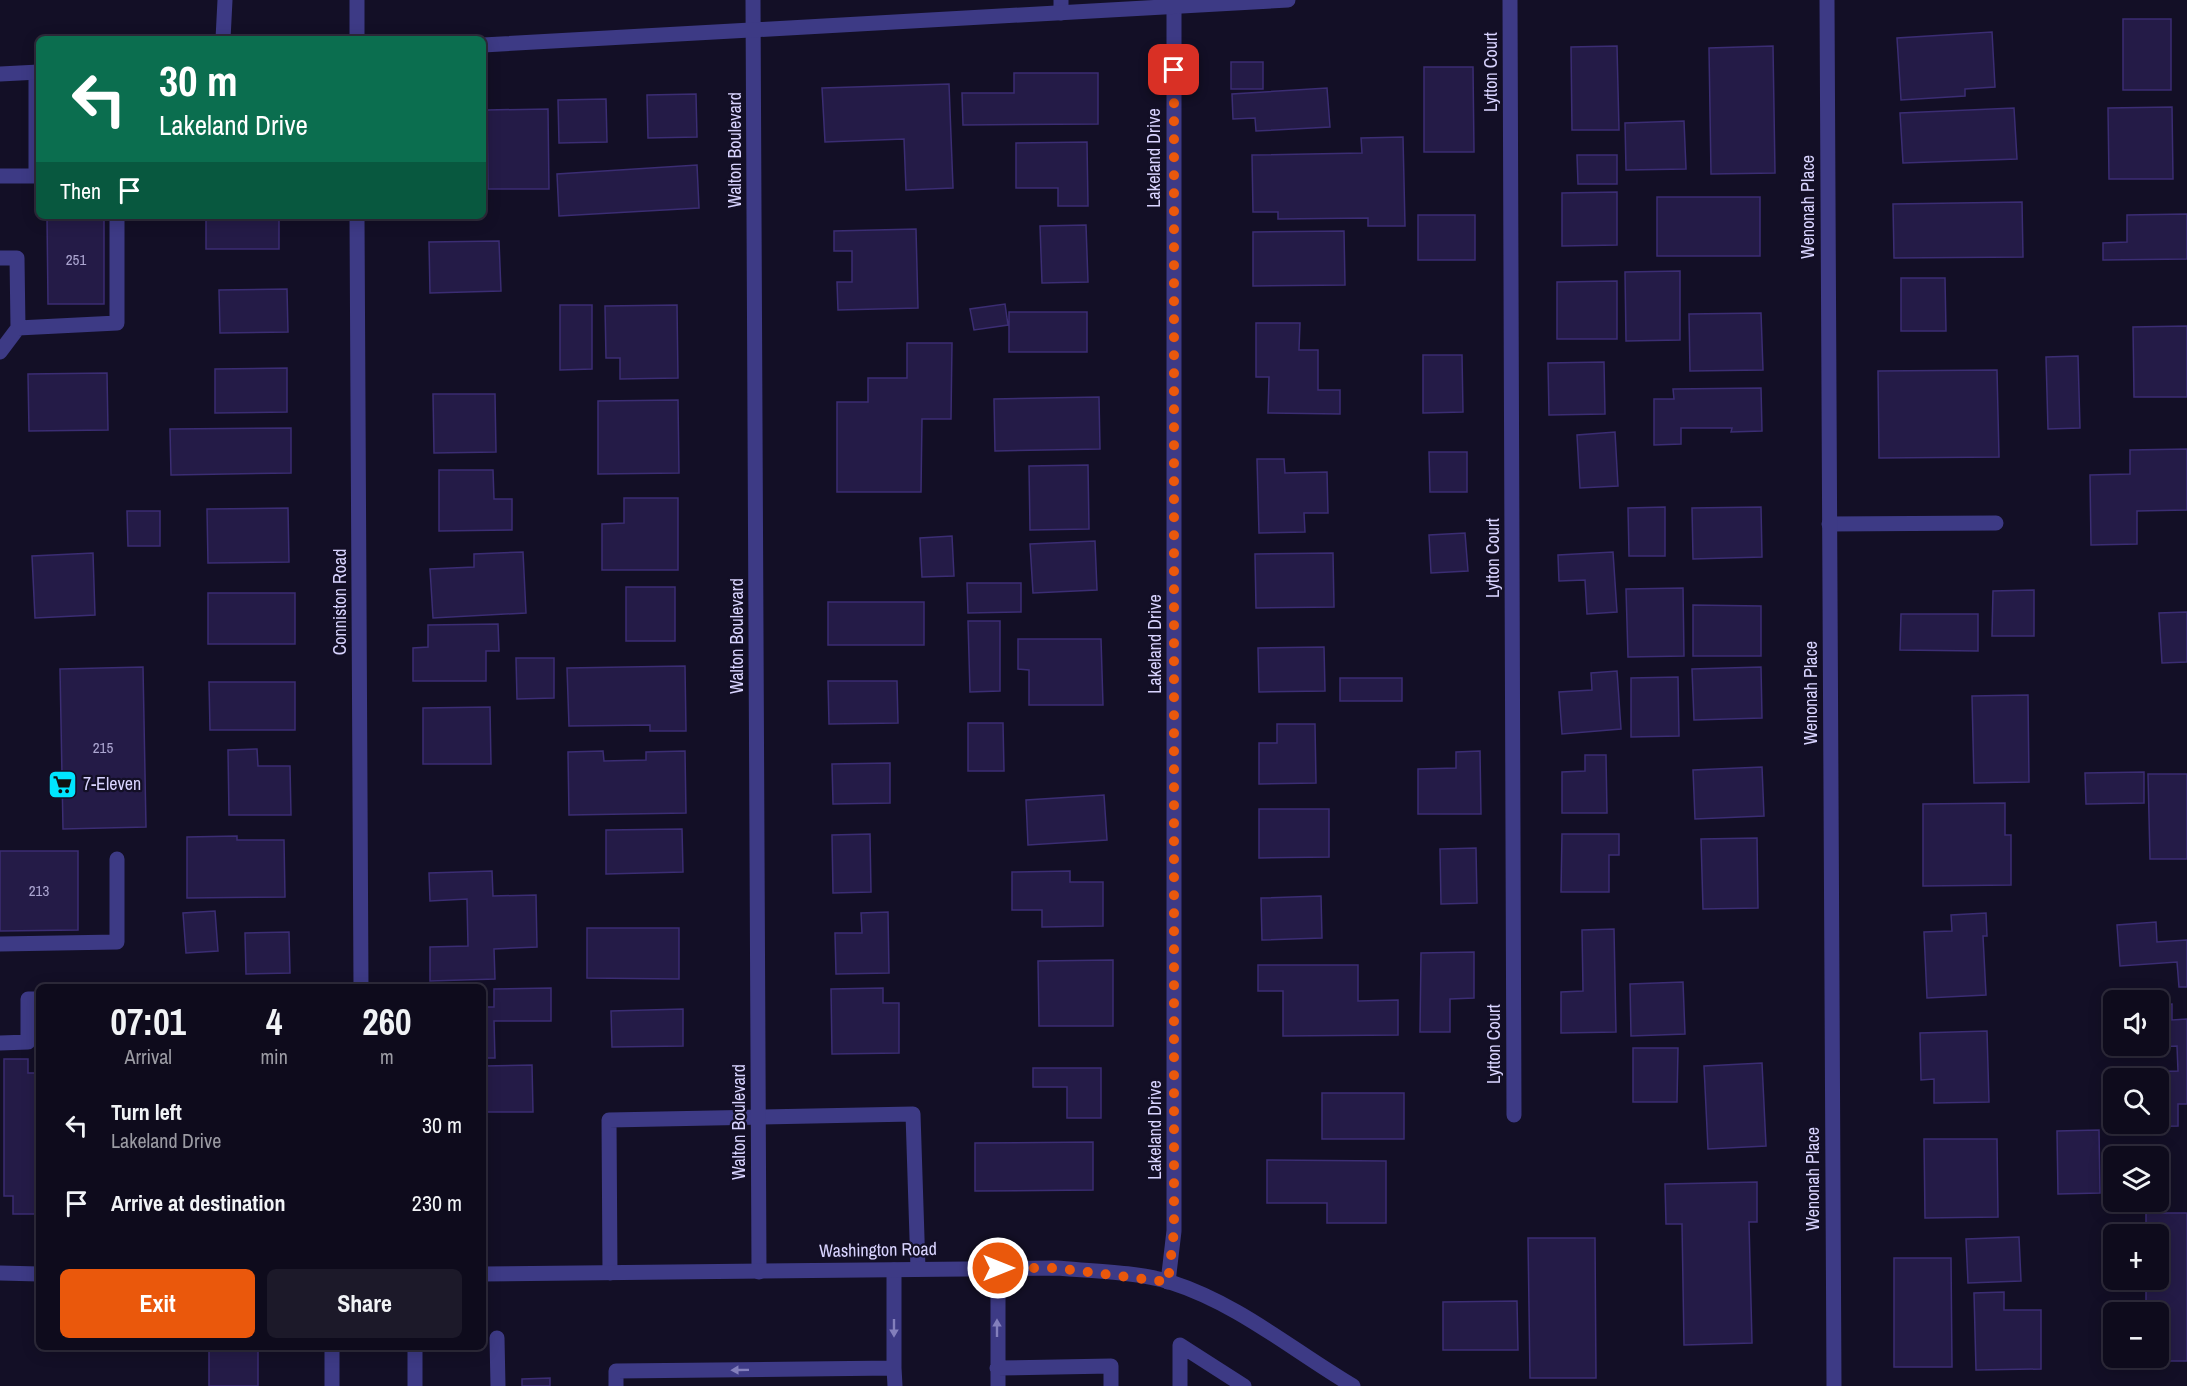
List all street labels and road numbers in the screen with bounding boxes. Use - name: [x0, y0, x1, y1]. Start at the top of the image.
- street label: Lytton Court: [1478, 32, 1503, 112]
- street label: Walton Boulevard: [722, 92, 747, 208]
- street label: Lakeland Drive: [1141, 108, 1166, 208]
- street label: Wenonah Place: [1795, 155, 1820, 259]
- street label: Lytton Court: [1480, 518, 1505, 598]
- street label: Conniston Road: [327, 549, 352, 655]
- street label: Walton Boulevard: [724, 578, 749, 694]
- street label: Lakeland Drive: [1142, 594, 1167, 694]
- street label: Wenonah Place: [1798, 641, 1823, 745]
- street label: Lytton Court: [1481, 1004, 1506, 1084]
- street label: Walton Boulevard: [726, 1064, 751, 1180]
- street label: Lakeland Drive: [1142, 1080, 1167, 1180]
- street label: Wenonah Place: [1800, 1127, 1825, 1231]
- street label: Washington Road: [819, 1236, 937, 1263]

